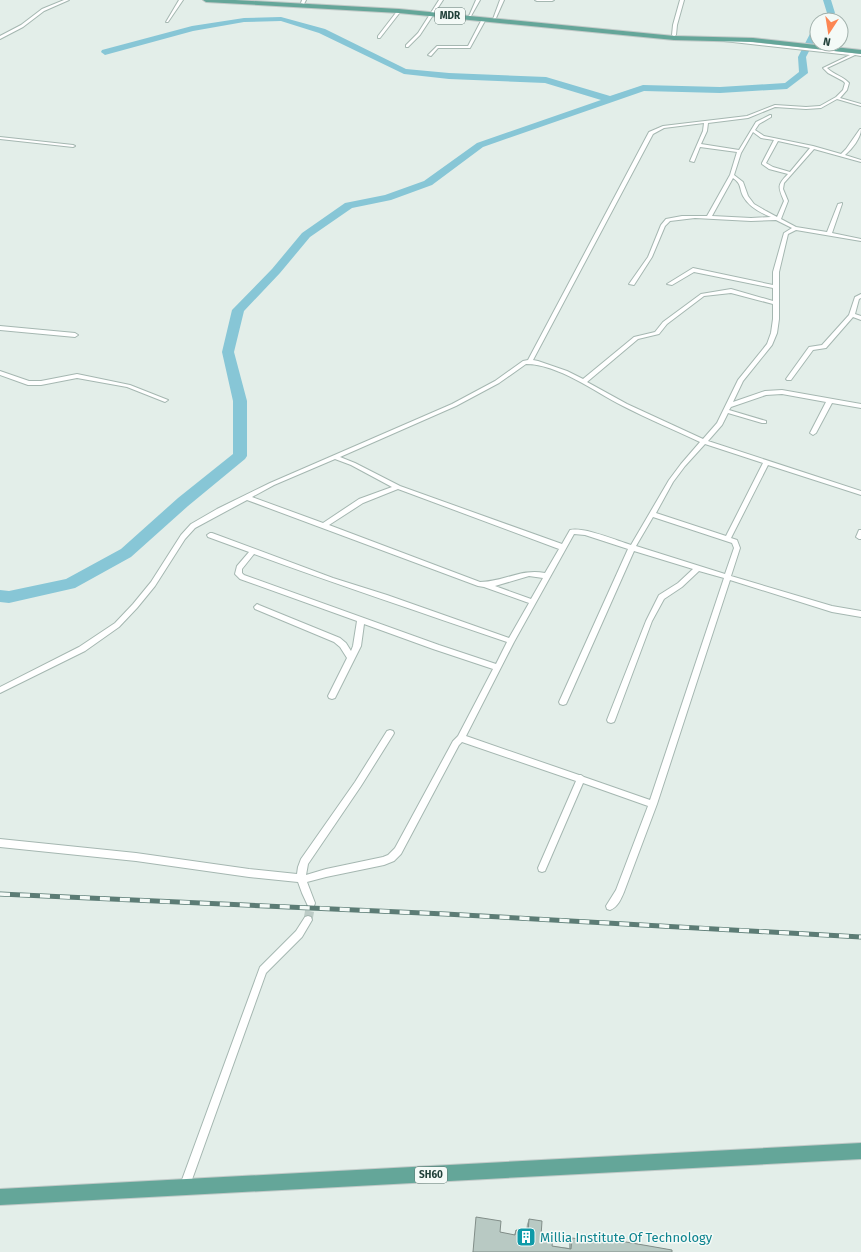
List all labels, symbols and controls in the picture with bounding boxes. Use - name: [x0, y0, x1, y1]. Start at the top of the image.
- road number: MDR: [435, 8, 465, 24]
- north arrow: [809, 12, 849, 52]
- text: N: [822, 34, 832, 48]
- road number: SH60: [415, 1167, 447, 1183]
- building icon: Millia Institute Of Technology: [515, 1226, 537, 1248]
- place label: Millia Institute Of Technology: [540, 1230, 713, 1245]

